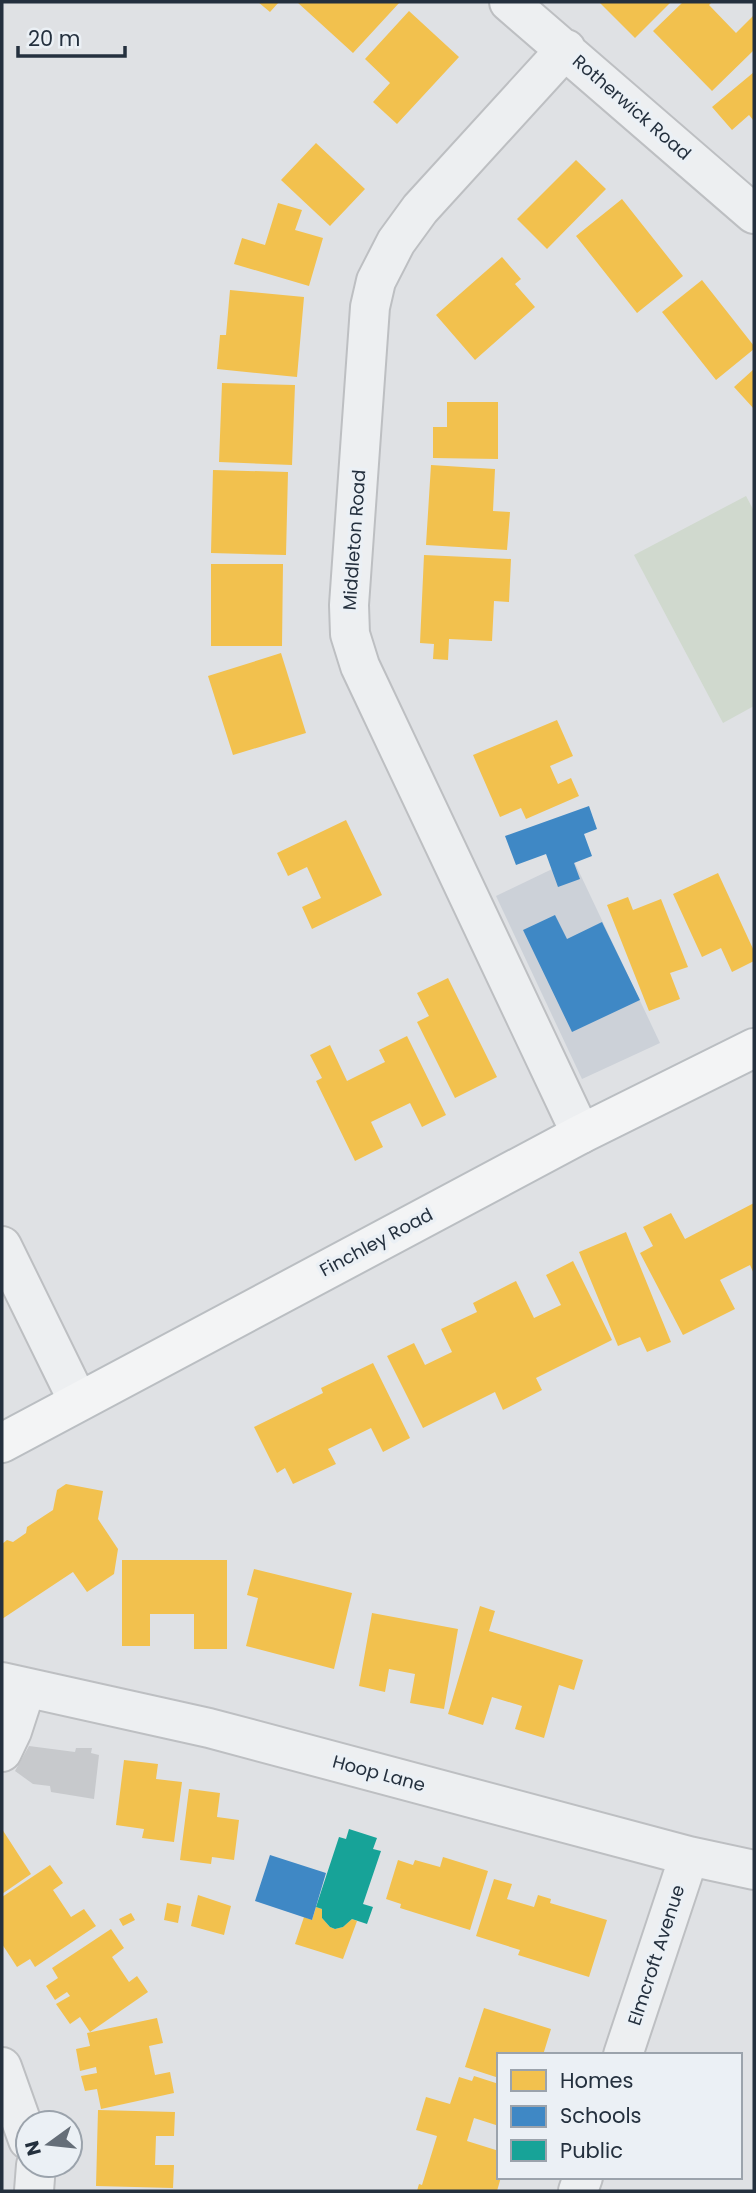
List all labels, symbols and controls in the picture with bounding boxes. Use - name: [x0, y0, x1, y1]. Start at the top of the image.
- scale bar: [18, 14, 124, 58]
- text: 20 m: [28, 24, 81, 53]
- street label: Rotherwick Road: [567, 49, 697, 165]
- street label: Middleton Road: [337, 469, 371, 611]
- street label: Finchley Road: [315, 1202, 437, 1282]
- street label: Hoop Lane: [330, 1749, 428, 1797]
- street label: Elmcroft Avenue: [622, 1882, 690, 2028]
- legend: [497, 2053, 742, 2179]
- text: Homes: [560, 2066, 634, 2095]
- text: Schools: [560, 2101, 642, 2130]
- north arrow: [14, 2109, 84, 2179]
- text: Public: [560, 2136, 623, 2165]
- text: N: [18, 2138, 48, 2159]

